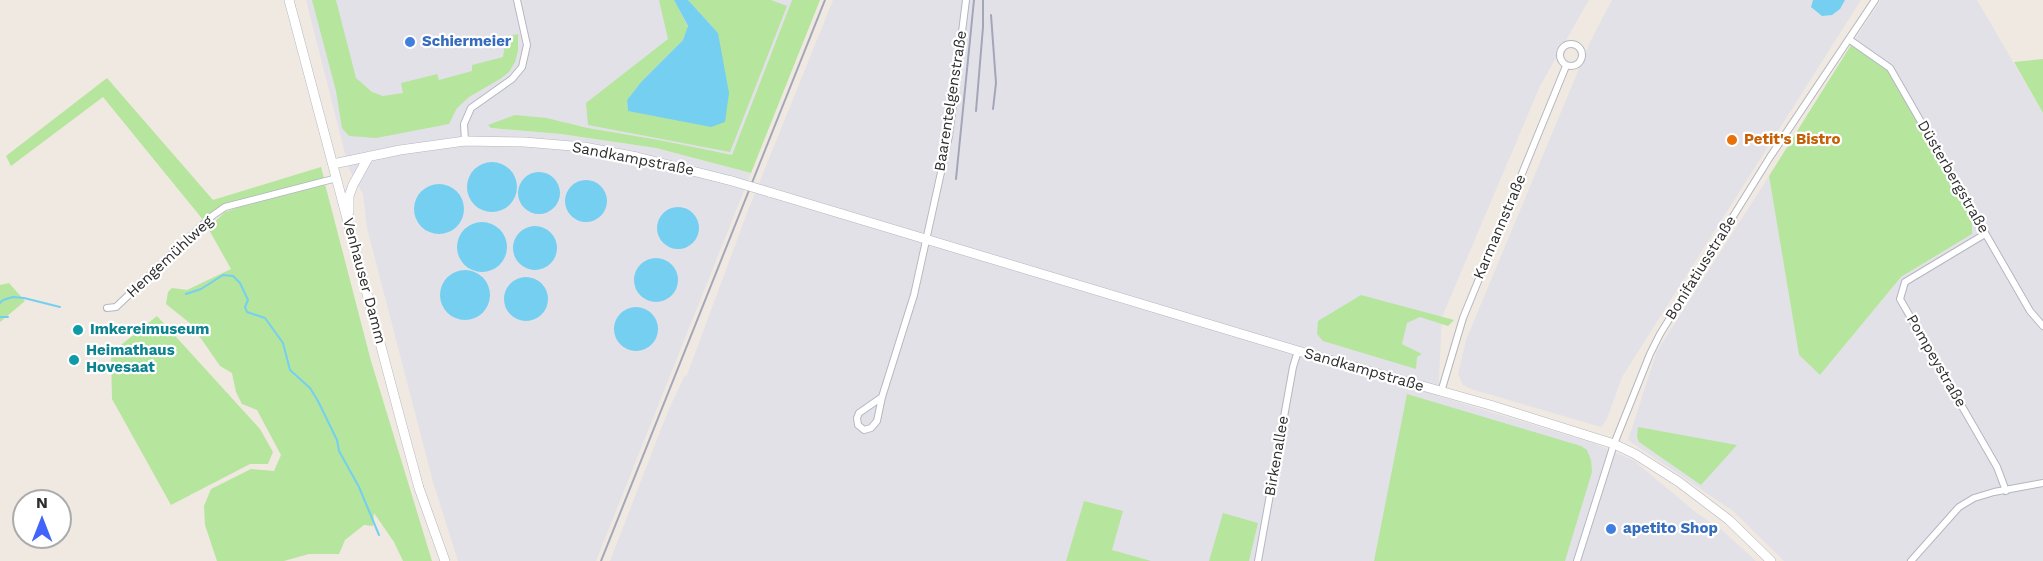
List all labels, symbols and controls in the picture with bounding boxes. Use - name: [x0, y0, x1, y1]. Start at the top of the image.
- street label: Baarentelgenstraße: [931, 29, 971, 173]
- place label: Schiermeier: [422, 33, 511, 51]
- marker: Schiermeier: [403, 35, 417, 49]
- street label: Düsterbergstraße: [1913, 117, 1993, 237]
- place label: Petit's Bistro: [1744, 131, 1840, 149]
- marker: Petit's Bistro: [1725, 133, 1739, 147]
- street label: Sandkampstraße: [571, 138, 695, 180]
- street label: Karmannstraße: [1470, 172, 1530, 282]
- street label: Hengemühlweg: [123, 212, 217, 302]
- street label: Bonifatiusstraße: [1662, 213, 1740, 323]
- street label: Venhauser Damm: [339, 216, 389, 346]
- street label: Pompeystraße: [1902, 311, 1970, 411]
- place label: Imkereimuseum: [90, 321, 209, 339]
- marker: Imkereimuseum: [71, 323, 85, 337]
- place label: Heimathaus Hovesaat: [86, 342, 175, 377]
- street label: Sandkampstraße: [1302, 344, 1426, 396]
- marker: Heimathaus Hovesaat: [67, 353, 81, 367]
- street label: Birkenallee: [1261, 415, 1293, 497]
- north arrow: [12, 489, 72, 549]
- text: N: [36, 493, 48, 512]
- place label: apetito Shop: [1623, 520, 1718, 538]
- marker: apetito Shop: [1604, 522, 1618, 536]

